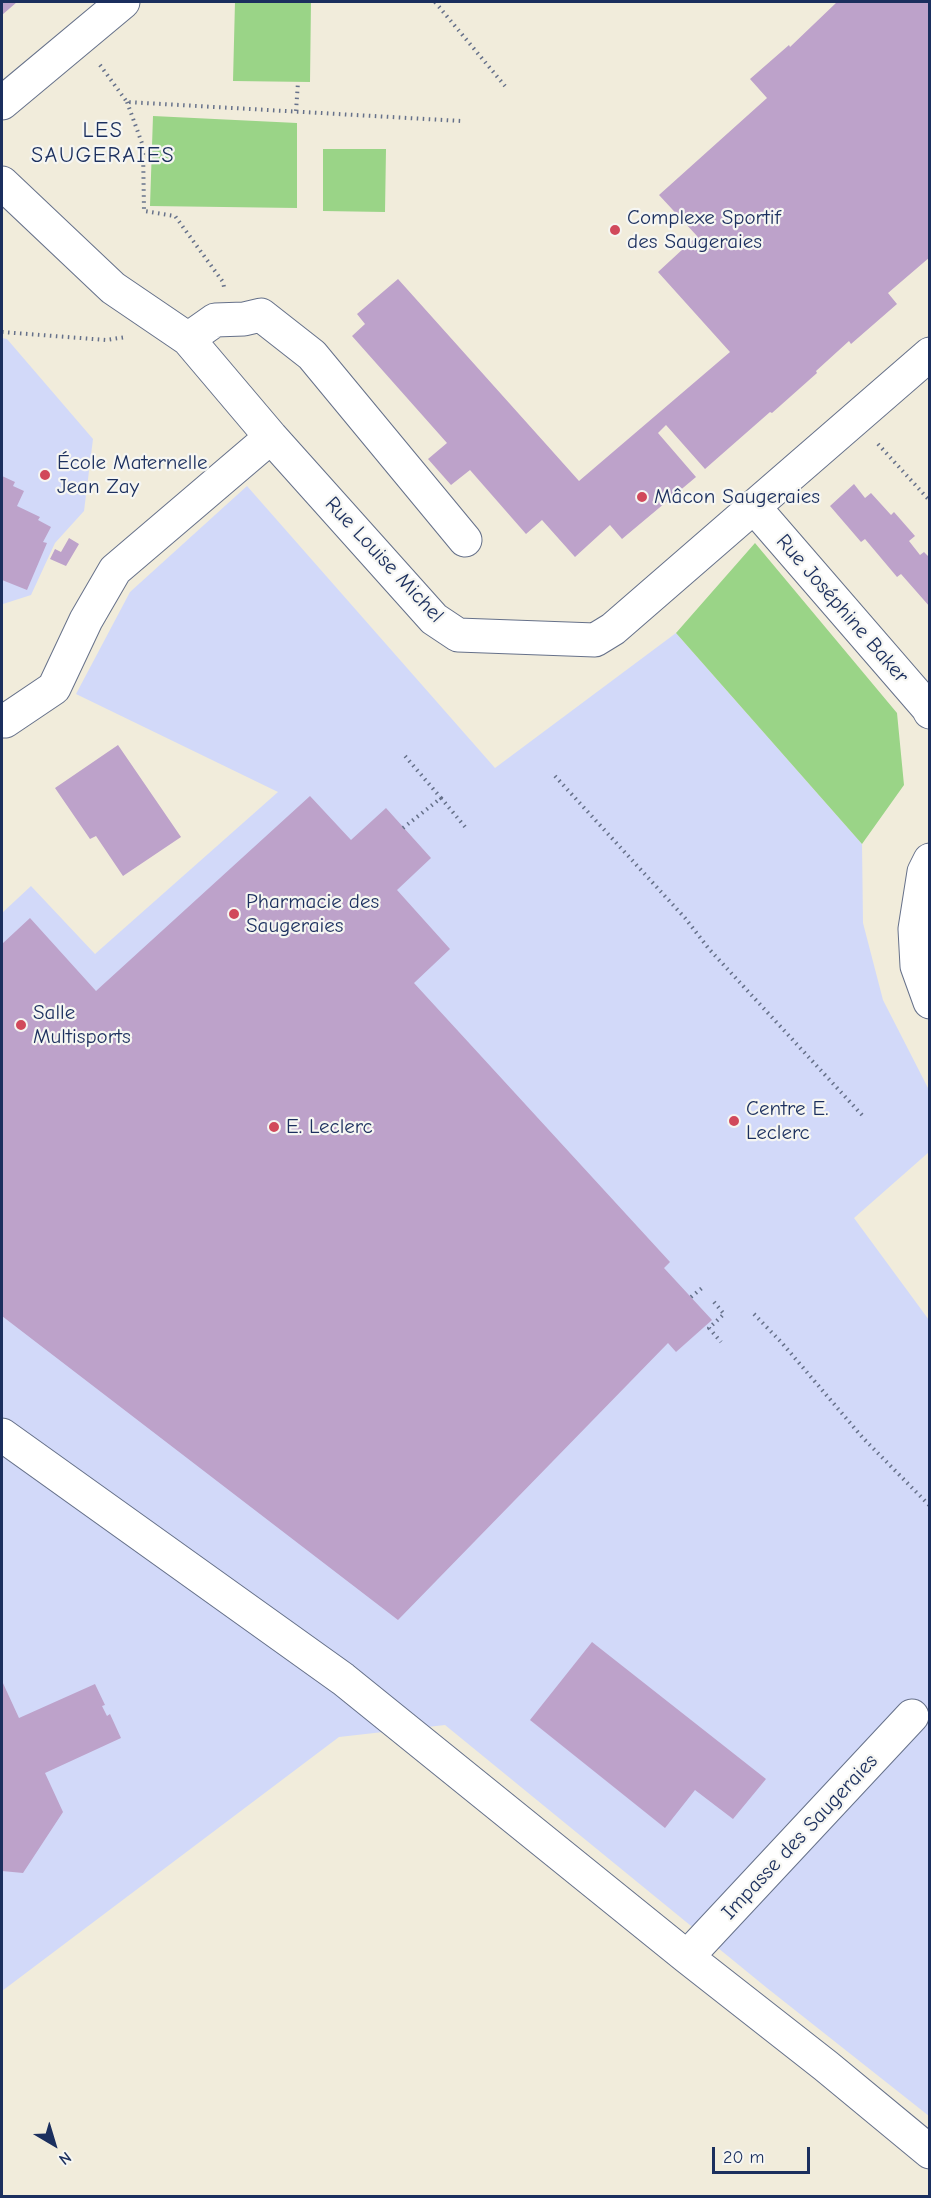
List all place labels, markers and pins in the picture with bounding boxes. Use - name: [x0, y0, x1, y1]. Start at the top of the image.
- place label: Complexe Sportif des Saugeraies: [627, 205, 780, 255]
- marker: Complexe Sportif des Saugeraies: [608, 223, 622, 237]
- place label: École Maternelle Jean Zay: [57, 450, 208, 500]
- marker: École Maternelle Jean Zay: [38, 468, 52, 482]
- place label: Mâcon Saugeraies: [654, 484, 820, 510]
- marker: Mâcon Saugeraies: [635, 490, 649, 504]
- place label: Pharmacie des Saugeraies: [246, 889, 379, 939]
- marker: Pharmacie des Saugeraies: [227, 907, 241, 921]
- place label: Salle Multisports: [33, 1000, 131, 1050]
- marker: Salle Multisports: [14, 1018, 28, 1032]
- place label: Centre E. Leclerc: [746, 1096, 828, 1146]
- place label: E. Leclerc: [286, 1114, 373, 1140]
- marker: Centre E. Leclerc: [727, 1114, 741, 1128]
- marker: E. Leclerc: [267, 1120, 281, 1134]

